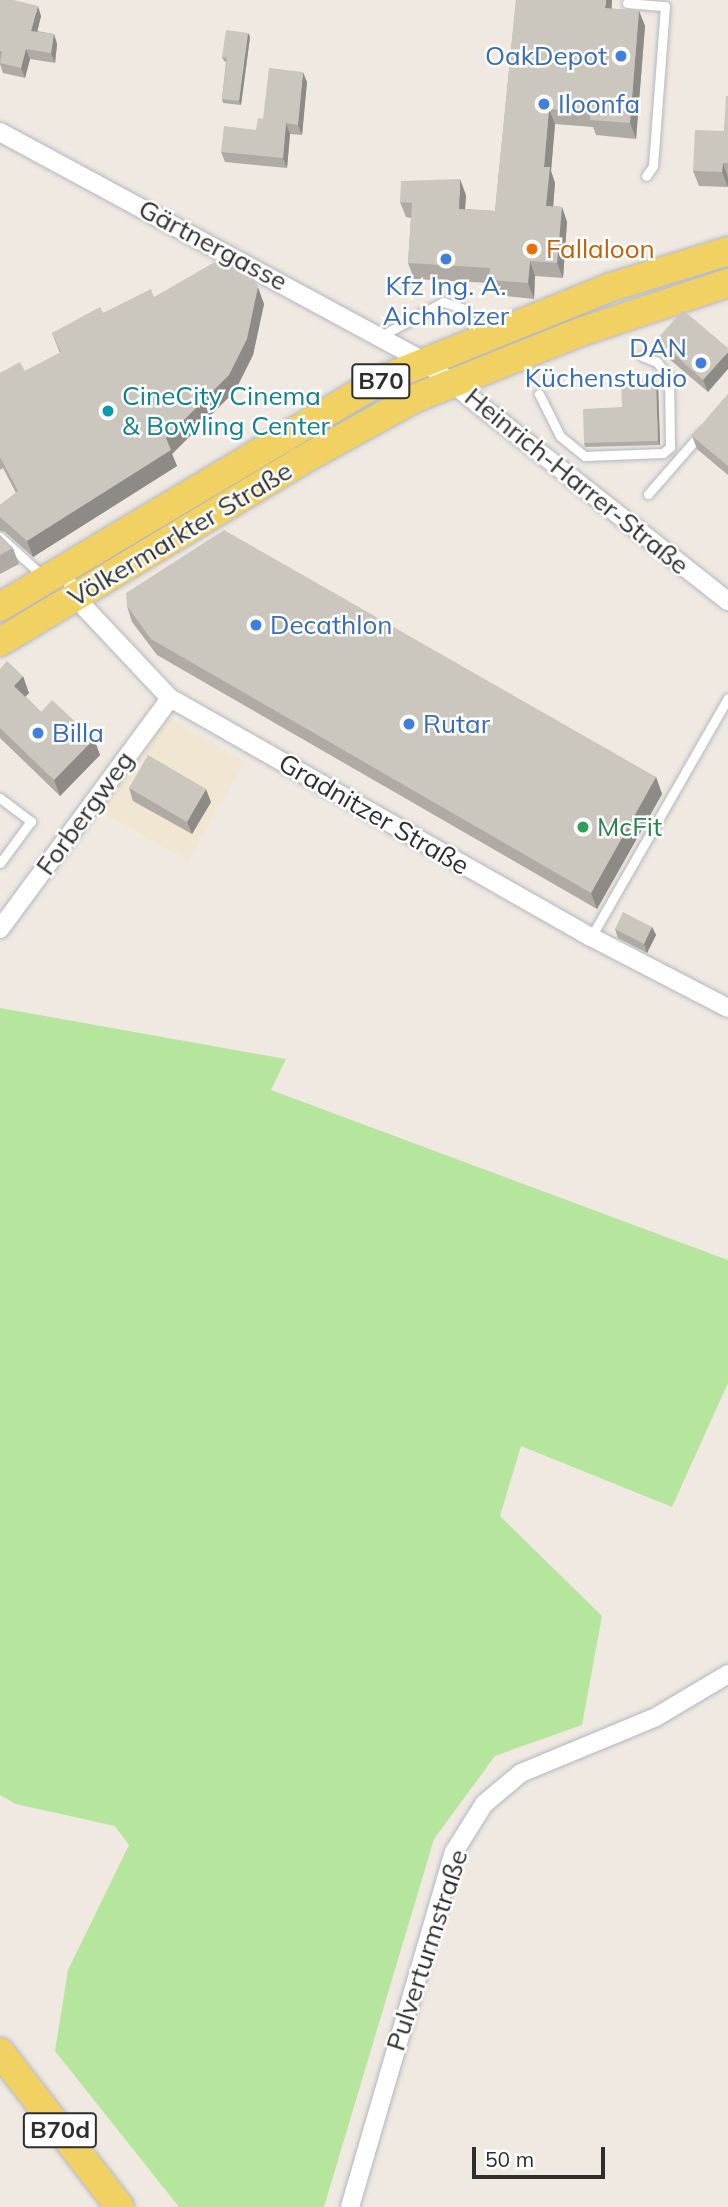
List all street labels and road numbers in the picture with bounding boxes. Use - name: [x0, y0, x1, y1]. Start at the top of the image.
- street label: Gärtnergasse: [133, 193, 293, 297]
- road number: B70: [351, 360, 411, 402]
- street label: Heinrich-Harrer-Straße: [459, 381, 695, 581]
- street label: Völkermarkter Straße: [63, 455, 297, 613]
- street label: Forbergweg: [30, 745, 140, 881]
- street label: Gradnitzer Straße: [273, 747, 475, 881]
- street label: Pulverturmstraße: [380, 1846, 474, 2054]
- road number: B70d: [22, 2110, 98, 2150]

